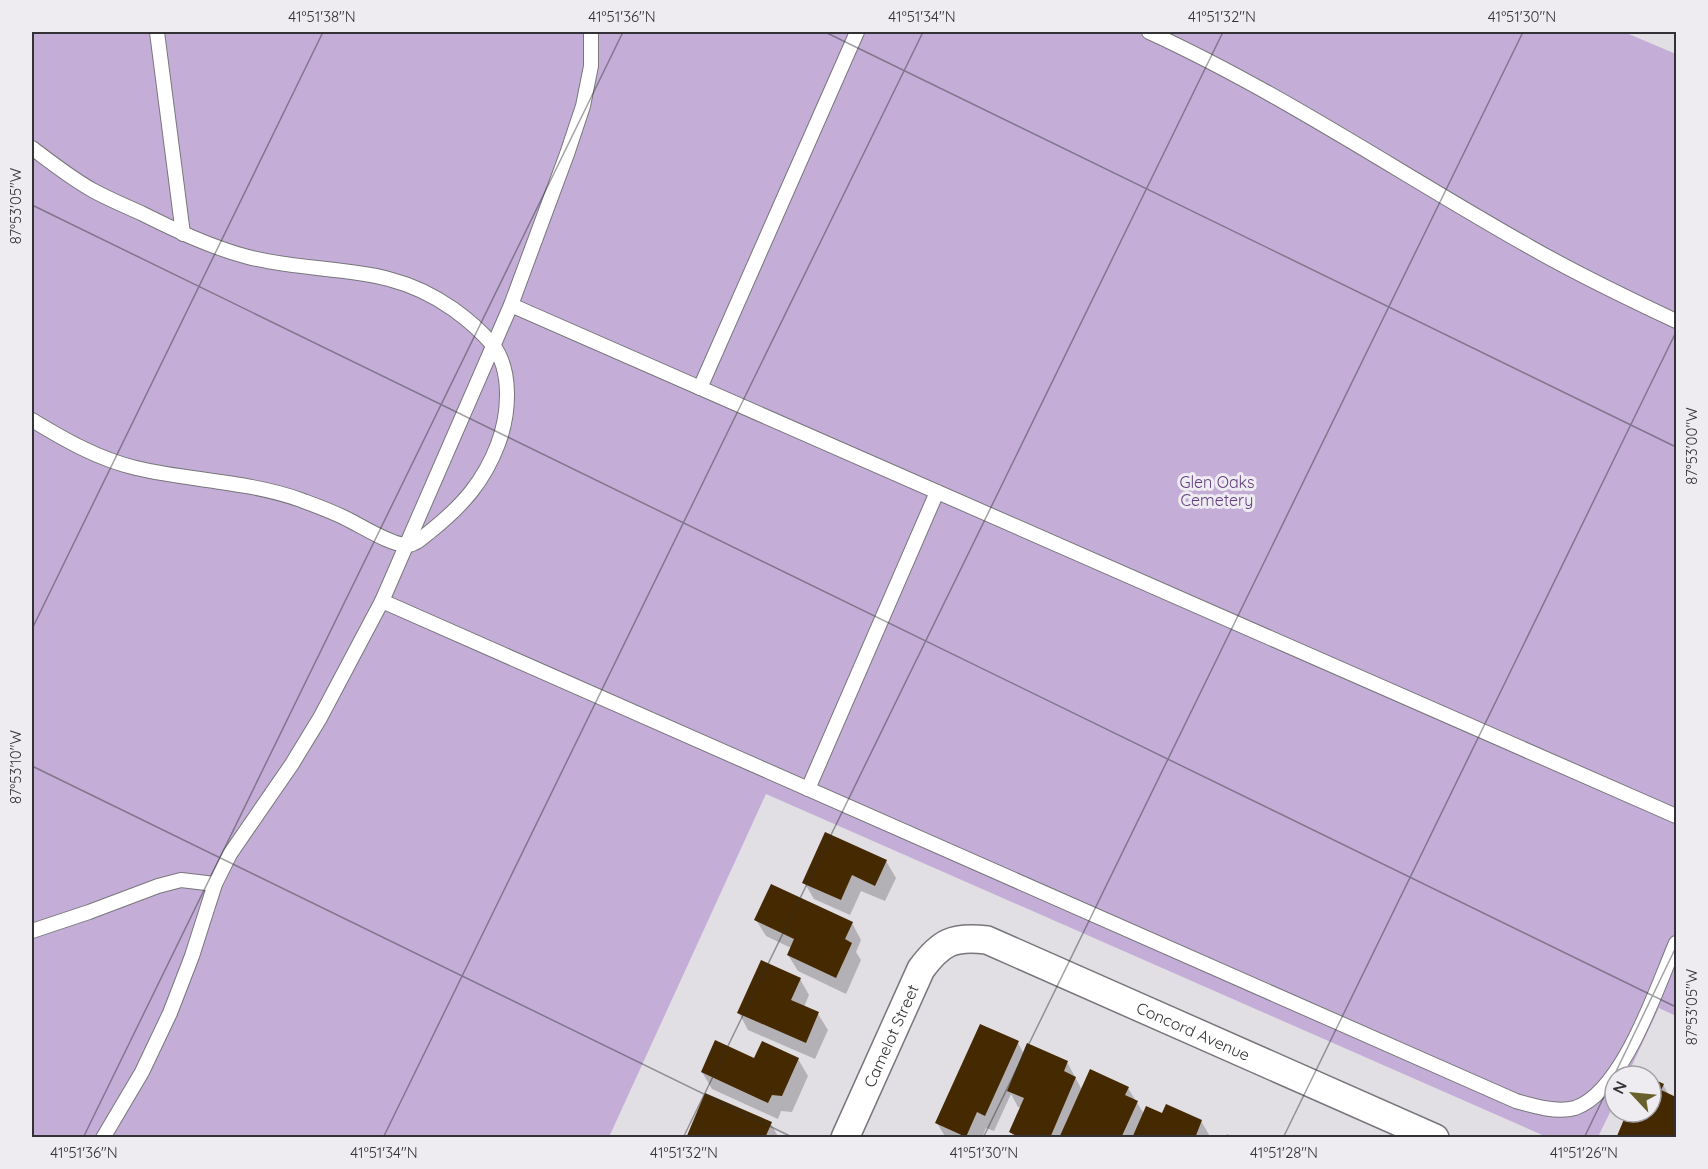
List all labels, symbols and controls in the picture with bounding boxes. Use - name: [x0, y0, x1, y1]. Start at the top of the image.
- text: 41°51'38"N: [288, 7, 356, 26]
- text: 41°51'36"N: [588, 7, 656, 26]
- text: 41°51'34"N: [888, 7, 956, 26]
- text: 41°51'32"N: [1188, 7, 1256, 26]
- text: 41°51'30"N: [1488, 7, 1556, 26]
- text: 87°53'05"W: [6, 167, 25, 244]
- text: 87°53'00"W: [1682, 407, 1701, 485]
- park label: Glen Oaks Cemetery: [1179, 472, 1255, 510]
- text: 87°53'10"W: [6, 730, 25, 804]
- text: 87°53'05"W: [1682, 968, 1701, 1045]
- street label: Camelot Street: [859, 981, 923, 1090]
- street label: Concord Avenue: [1133, 997, 1253, 1065]
- north arrow: [1603, 1064, 1663, 1124]
- text: N: [1608, 1078, 1631, 1097]
- text: 41°51'36"N: [50, 1143, 118, 1162]
- text: 41°51'34"N: [350, 1143, 418, 1162]
- text: 41°51'32"N: [650, 1143, 718, 1162]
- text: 41°51'30"N: [950, 1143, 1018, 1162]
- text: 41°51'28"N: [1250, 1143, 1318, 1162]
- text: 41°51'26"N: [1550, 1143, 1618, 1162]

